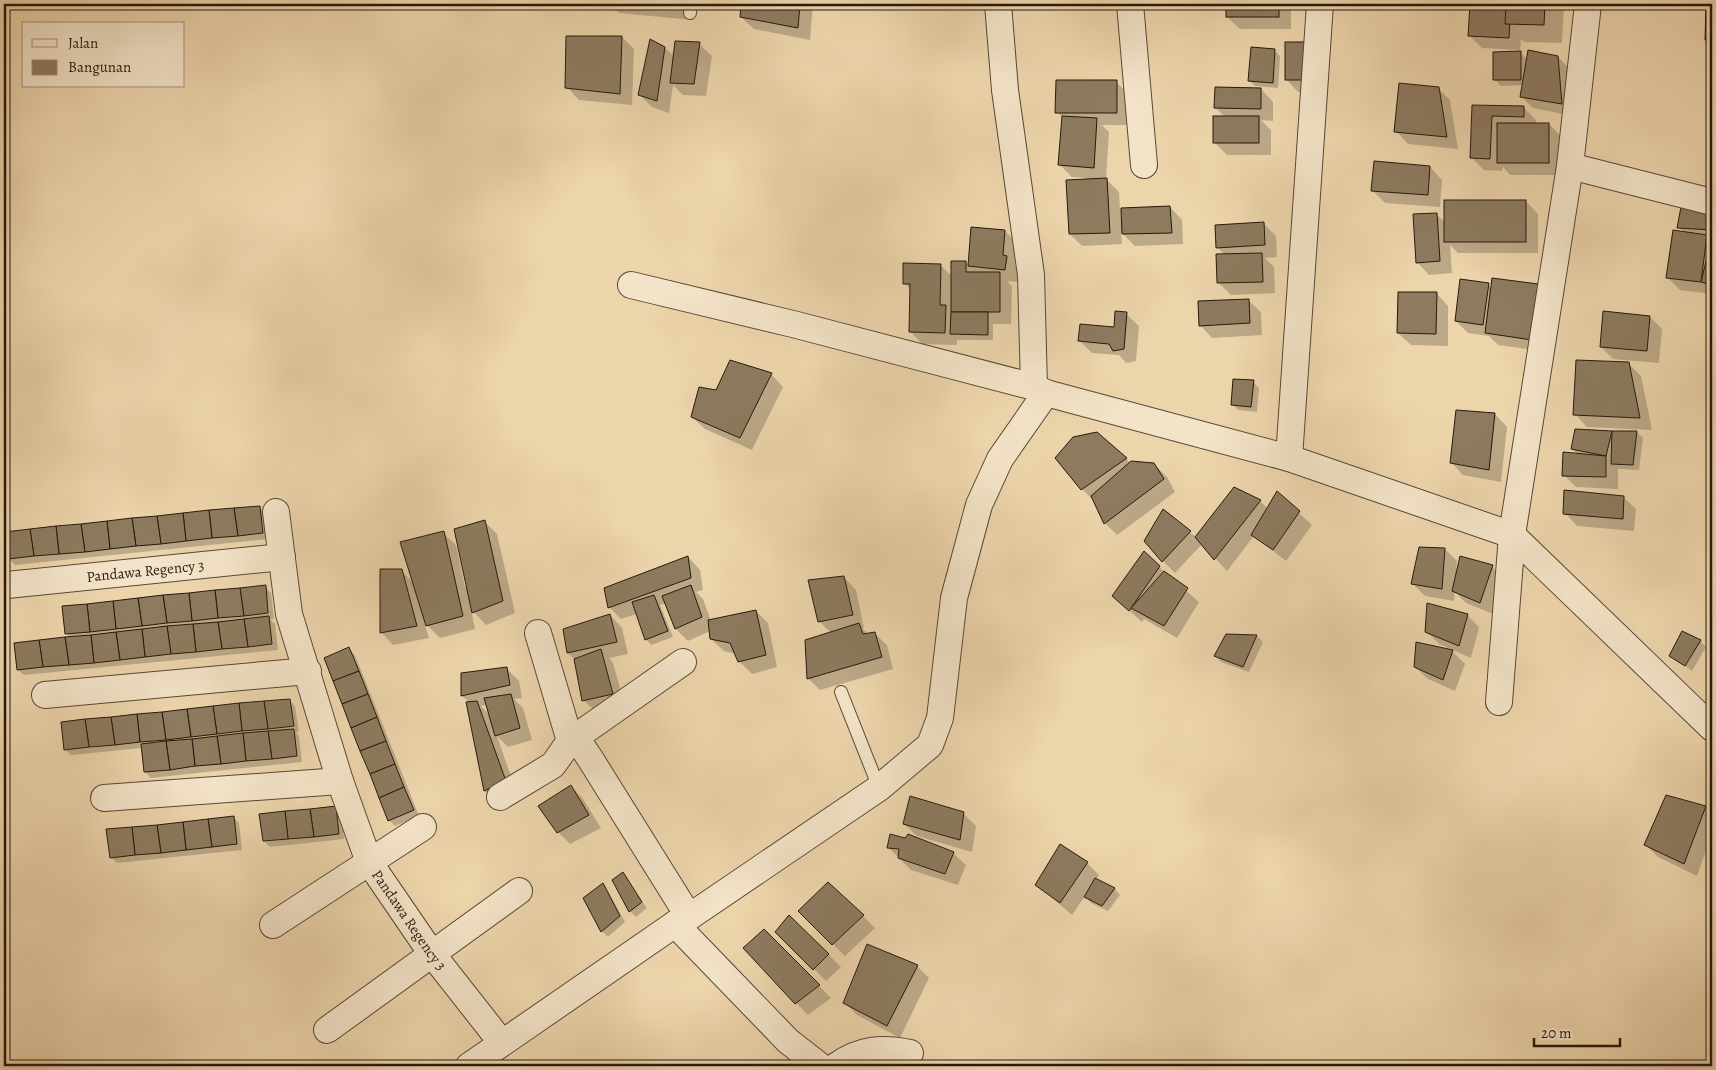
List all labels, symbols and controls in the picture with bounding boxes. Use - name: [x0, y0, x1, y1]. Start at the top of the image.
- legend: [22, 22, 185, 88]
- text: Jalan: [68, 33, 98, 53]
- text: Bangunan: [68, 57, 131, 77]
- street label: Pandawa Regency 3: [85, 555, 205, 587]
- street label: Pandawa Regency 3: [367, 866, 451, 975]
- scale bar: [1534, 1015, 1620, 1047]
- text: 20 m: [1541, 1023, 1572, 1043]

